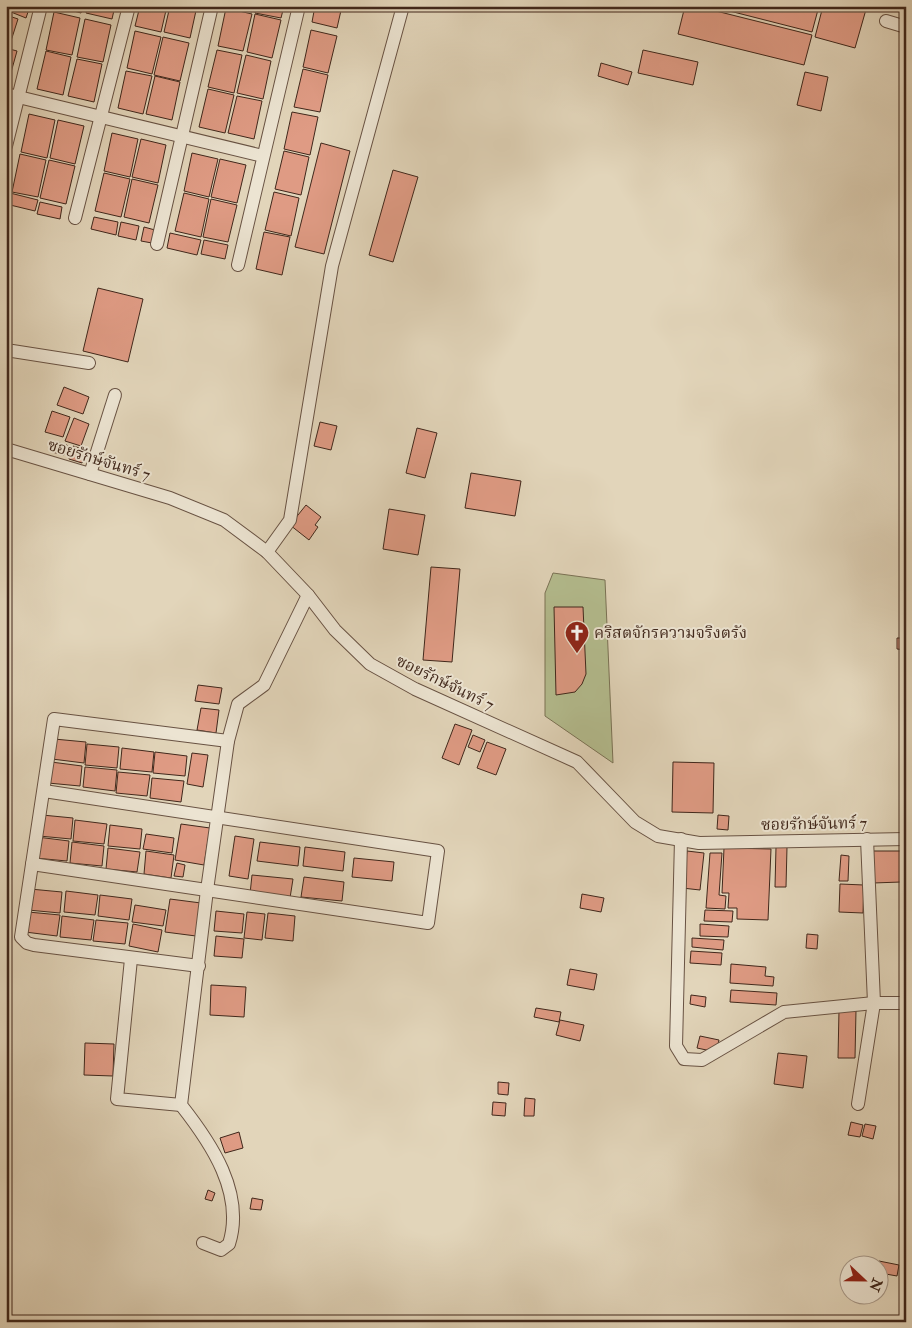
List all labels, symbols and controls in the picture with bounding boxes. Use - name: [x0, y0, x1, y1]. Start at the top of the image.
- street label: ซอยรักษ์จันทร์ 7: [45, 435, 153, 485]
- church icon: คริสตจักรความจริงตรัง: [564, 620, 590, 654]
- place label: คริสตจักรความจริงตรัง: [594, 623, 747, 643]
- street label: ซอยรักษ์จันทร์ 7: [393, 651, 498, 716]
- street label: ซอยรักษ์จันทร์ 7: [761, 813, 868, 835]
- north arrow: [840, 1256, 890, 1306]
- text: N: [865, 1275, 886, 1294]

